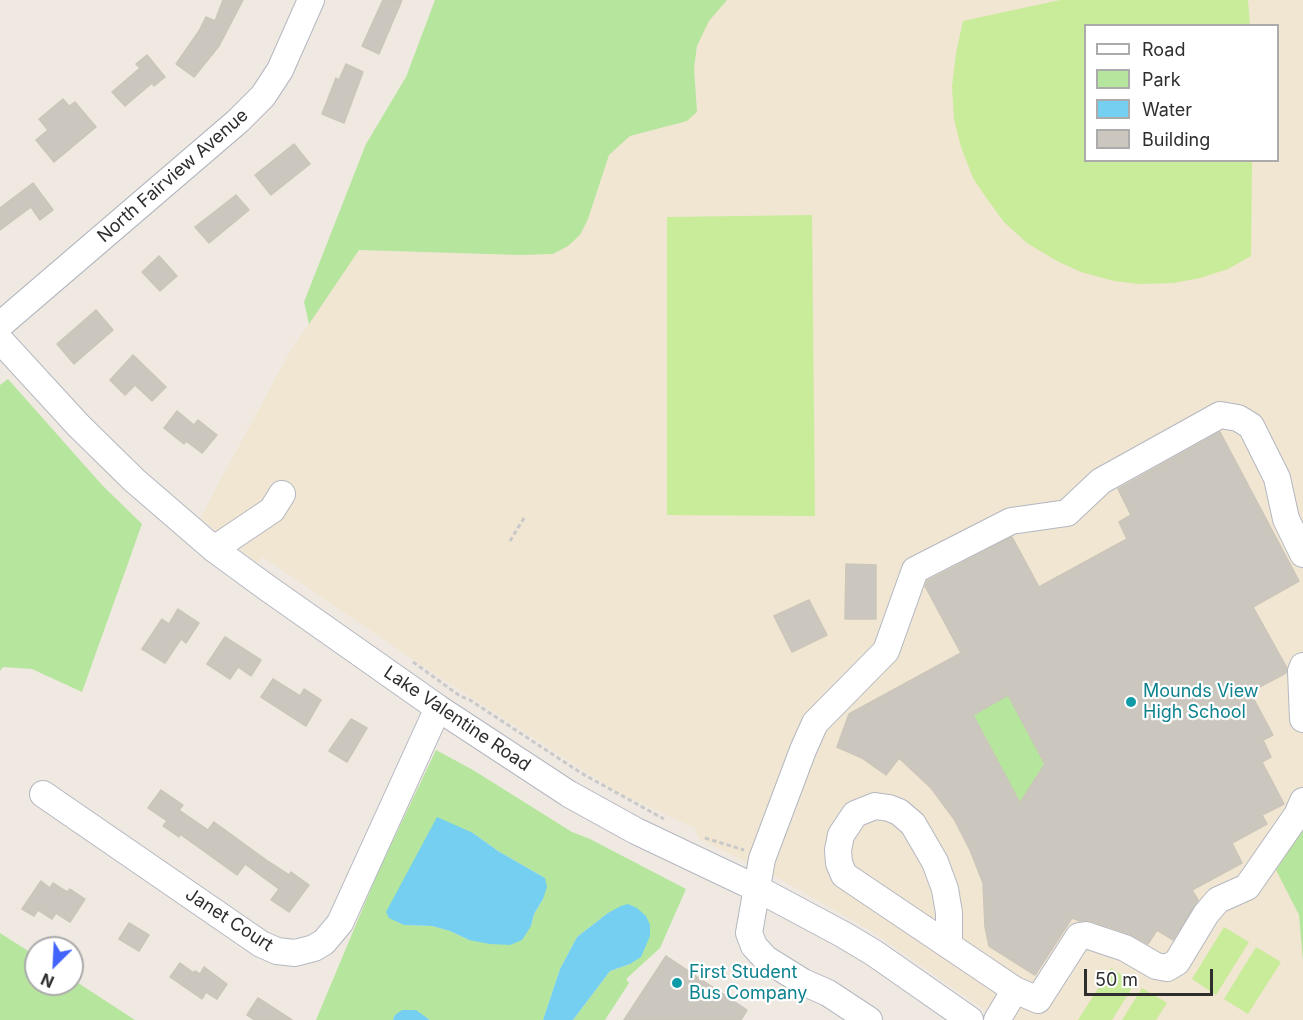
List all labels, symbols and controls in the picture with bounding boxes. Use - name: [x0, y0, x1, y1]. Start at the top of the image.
- legend: [1084, 24, 1279, 162]
- text: Road: [1142, 39, 1185, 60]
- text: Park: [1142, 69, 1181, 90]
- text: Water: [1142, 99, 1192, 120]
- street label: North Fairview Avenue: [93, 105, 253, 247]
- text: Building: [1142, 129, 1210, 150]
- street label: Lake Valentine Road: [380, 662, 534, 776]
- place label: Mounds View High School: [1143, 681, 1259, 724]
- marker: Mounds View High School: [1124, 695, 1138, 709]
- street label: Janet Court: [181, 884, 277, 956]
- north arrow: [24, 936, 84, 996]
- scale bar: [1087, 957, 1216, 995]
- place label: First Student Bus Company: [689, 962, 807, 1004]
- text: N: [38, 969, 57, 992]
- text: 50 m: [1095, 969, 1138, 990]
- marker: First Student Bus Company: [670, 976, 684, 990]

